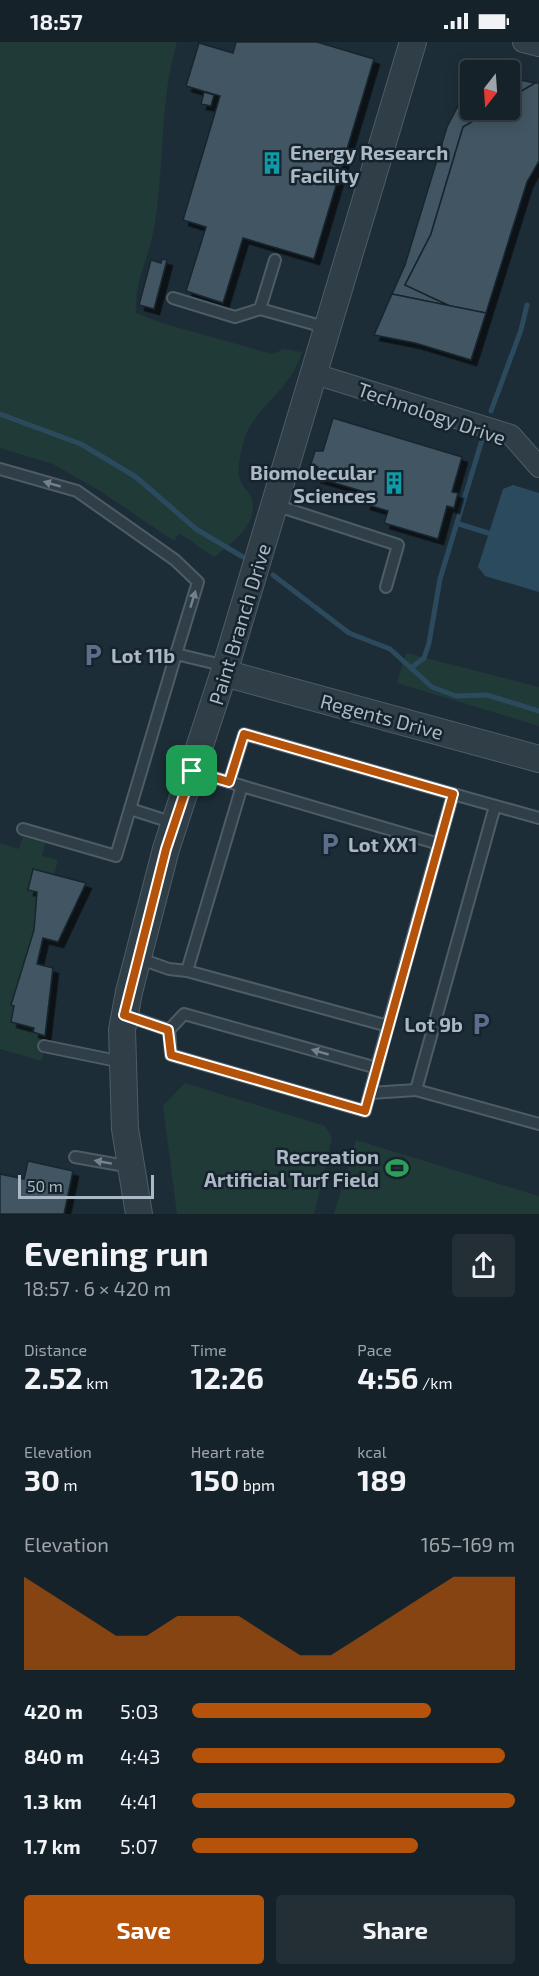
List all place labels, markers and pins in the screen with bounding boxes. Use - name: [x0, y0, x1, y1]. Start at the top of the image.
- place label: Energy Research Facility: [290, 140, 448, 188]
- building icon: Energy Research Facility: [259, 150, 285, 176]
- place label: Biomolecular Sciences: [250, 460, 376, 507]
- building icon: Biomolecular Sciences: [381, 470, 407, 496]
- parking icon: Lot 11b: [80, 642, 106, 668]
- place label: Lot 11b: [111, 643, 175, 667]
- pin: [166, 745, 217, 796]
- parking icon: Lot XX1: [317, 831, 343, 857]
- place label: Lot XX1: [348, 832, 417, 856]
- parking icon: Lot 9b: [468, 1011, 494, 1037]
- place label: Lot 9b: [404, 1012, 463, 1036]
- place label: Recreation Artificial Turf Field: [204, 1144, 379, 1191]
- sports icon: Recreation Artificial Turf Field: [384, 1155, 410, 1181]

